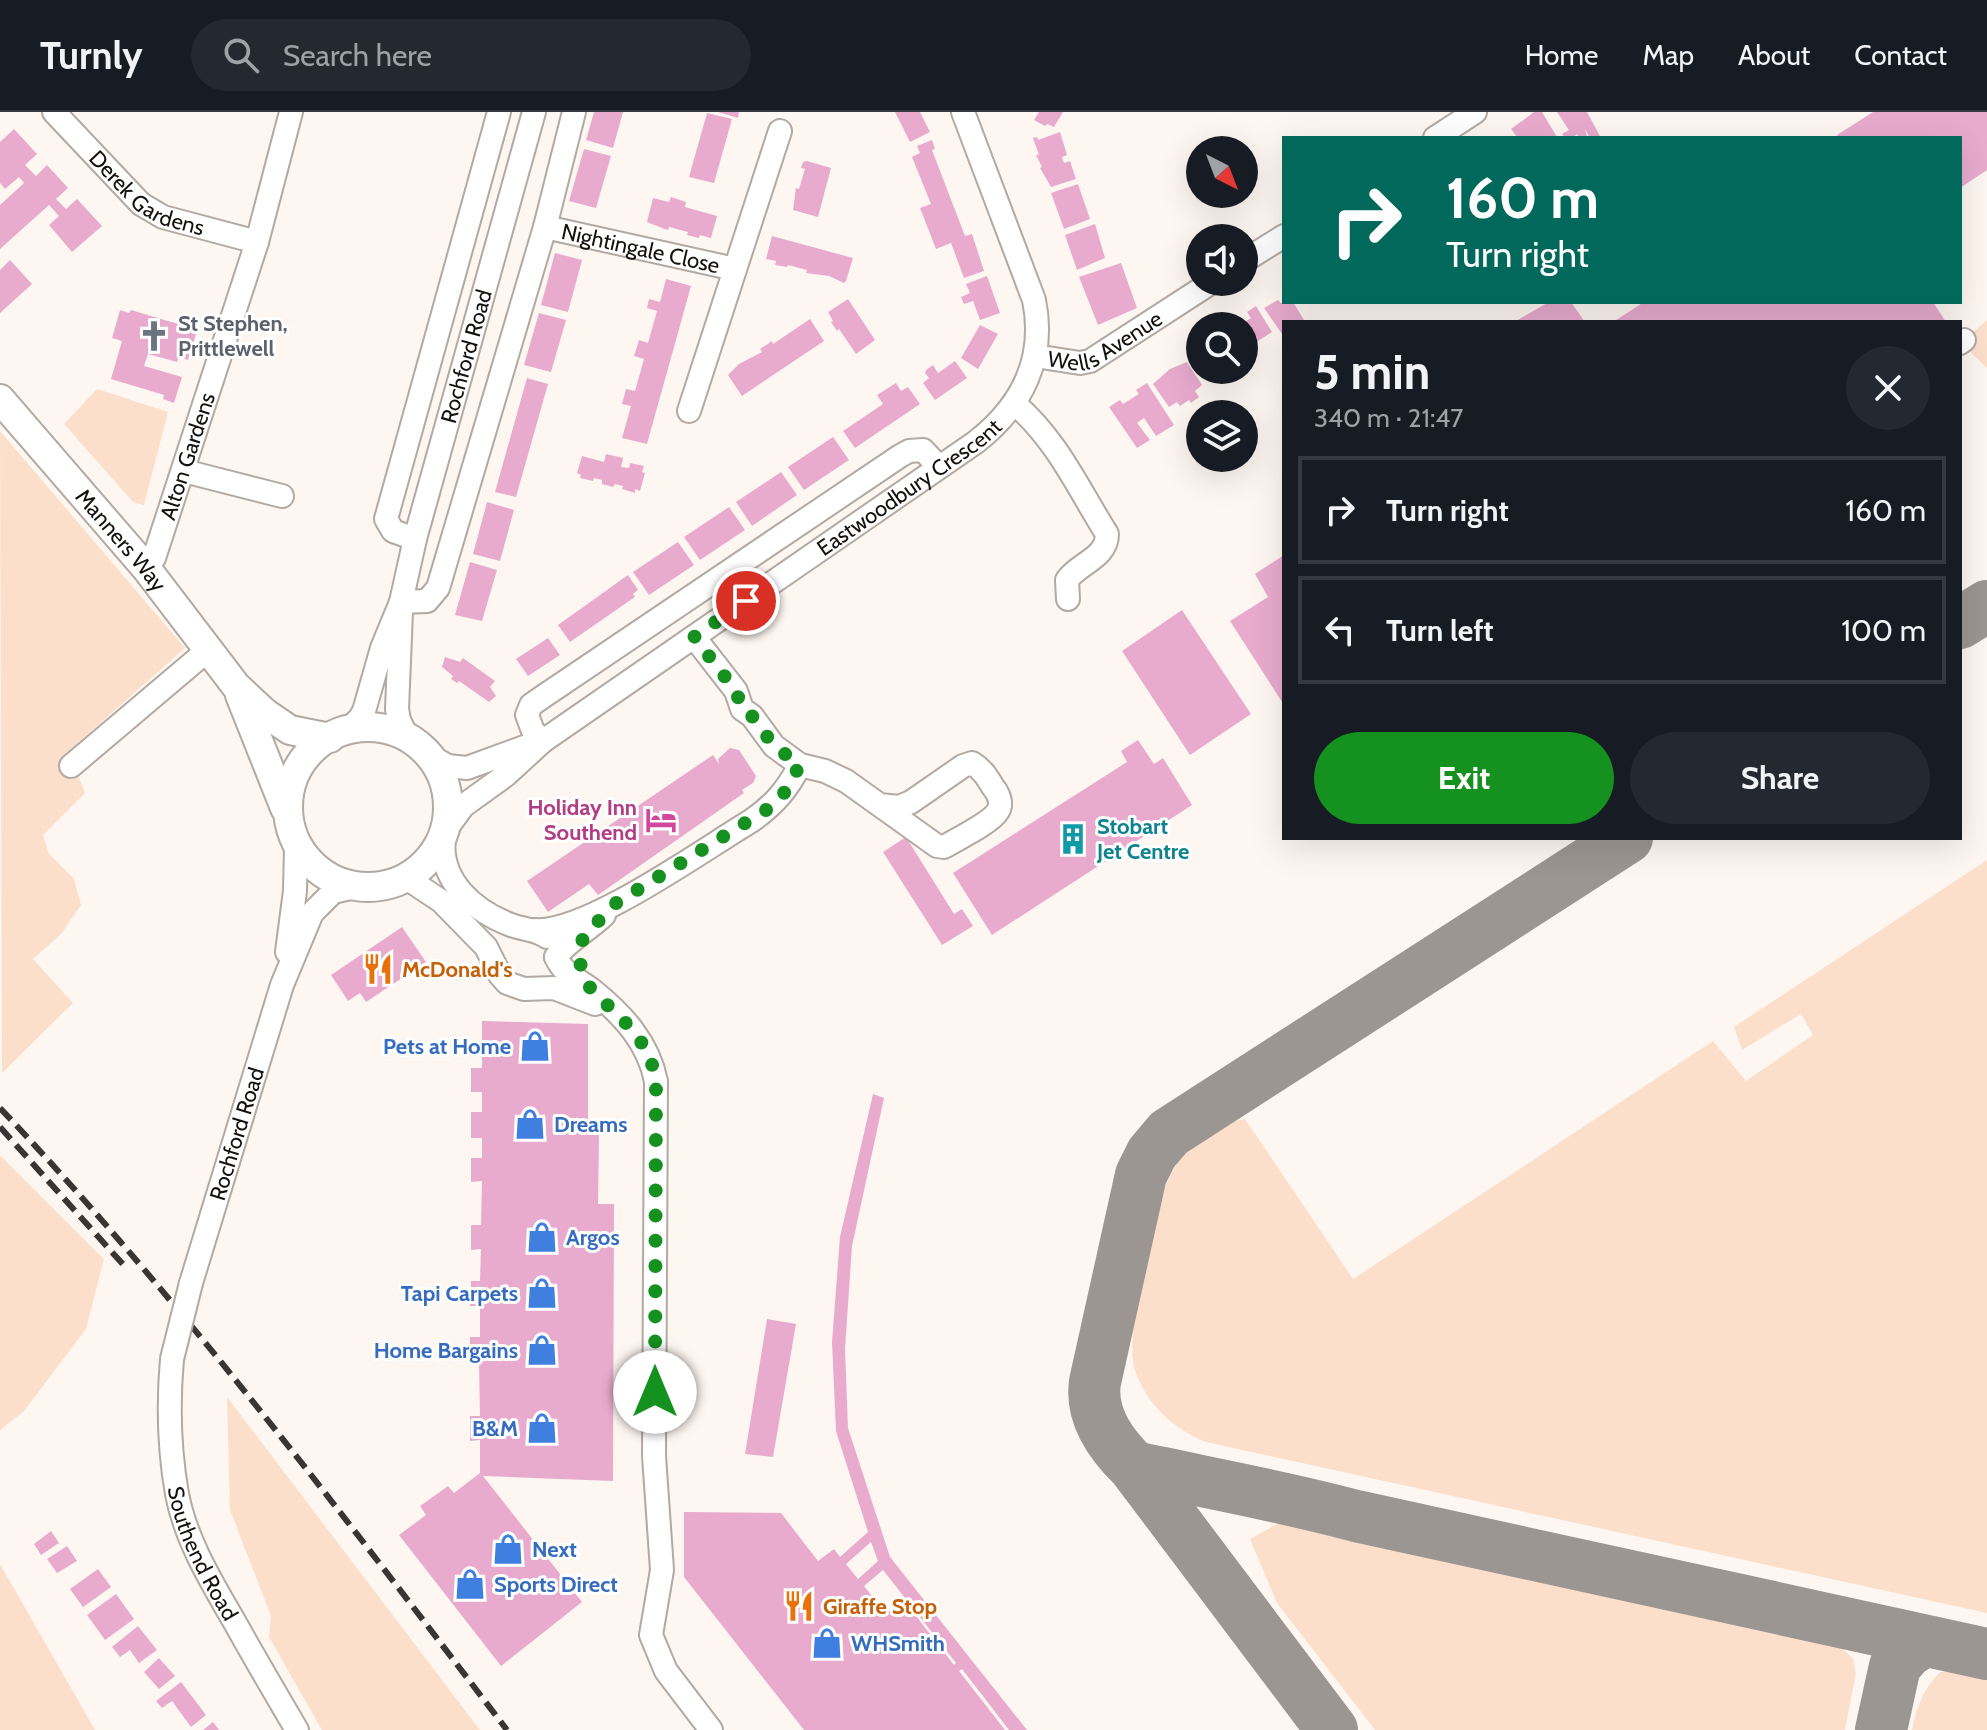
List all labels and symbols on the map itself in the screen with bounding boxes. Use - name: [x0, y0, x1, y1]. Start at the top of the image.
- north arrow: [1186, 136, 1258, 208]
- street label: Derek Gardens: [83, 145, 207, 241]
- street label: Nightingale Close: [559, 218, 722, 279]
- street label: Rochford Road: [435, 286, 498, 426]
- street label: Wells Avenue: [1046, 305, 1167, 377]
- place label: St Stephen, Prittlewell: [178, 310, 288, 362]
- church icon: St Stephen, Prittlewell: [137, 319, 171, 353]
- street label: Alton Gardens: [154, 389, 221, 523]
- street label: Eastwoodbury Crescent: [812, 413, 1008, 562]
- street label: Manners Way: [70, 483, 172, 597]
- pin: [712, 567, 780, 635]
- place label: Holiday Inn Southend: [528, 794, 637, 846]
- hotel icon: Holiday Inn Southend: [644, 803, 678, 837]
- place label: Stobart Jet Centre: [1096, 813, 1189, 865]
- building icon: Stobart Jet Centre: [1056, 822, 1090, 856]
- restaurant icon: McDonald's: [361, 952, 395, 986]
- place label: McDonald's: [402, 956, 513, 983]
- shop icon: Pets at Home: [518, 1029, 552, 1063]
- place label: Pets at Home: [383, 1033, 511, 1060]
- street label: Rochford Road: [204, 1064, 270, 1204]
- shop icon: Dreams: [513, 1107, 547, 1141]
- place label: Dreams: [554, 1111, 627, 1138]
- shop icon: Argos: [525, 1220, 559, 1254]
- place label: Argos: [566, 1224, 620, 1251]
- shop icon: Tapi Carpets: [525, 1276, 559, 1310]
- place label: Tapi Carpets: [401, 1280, 518, 1307]
- shop icon: Home Bargains: [525, 1333, 559, 1367]
- place label: Home Bargains: [374, 1337, 518, 1364]
- position arrow: [613, 1350, 697, 1434]
- shop icon: B&M: [525, 1411, 559, 1445]
- place label: B&M: [472, 1415, 518, 1442]
- street label: Southend Road: [162, 1484, 244, 1625]
- shop icon: Next: [491, 1532, 525, 1566]
- place label: Next: [532, 1536, 577, 1563]
- shop icon: Sports Direct: [453, 1567, 487, 1601]
- place label: Sports Direct: [494, 1571, 618, 1598]
- restaurant icon: Giraffe Stop: [782, 1589, 816, 1623]
- place label: Giraffe Stop: [823, 1593, 937, 1620]
- shop icon: WHSmith: [810, 1626, 844, 1660]
- place label: WHSmith: [851, 1630, 945, 1657]

